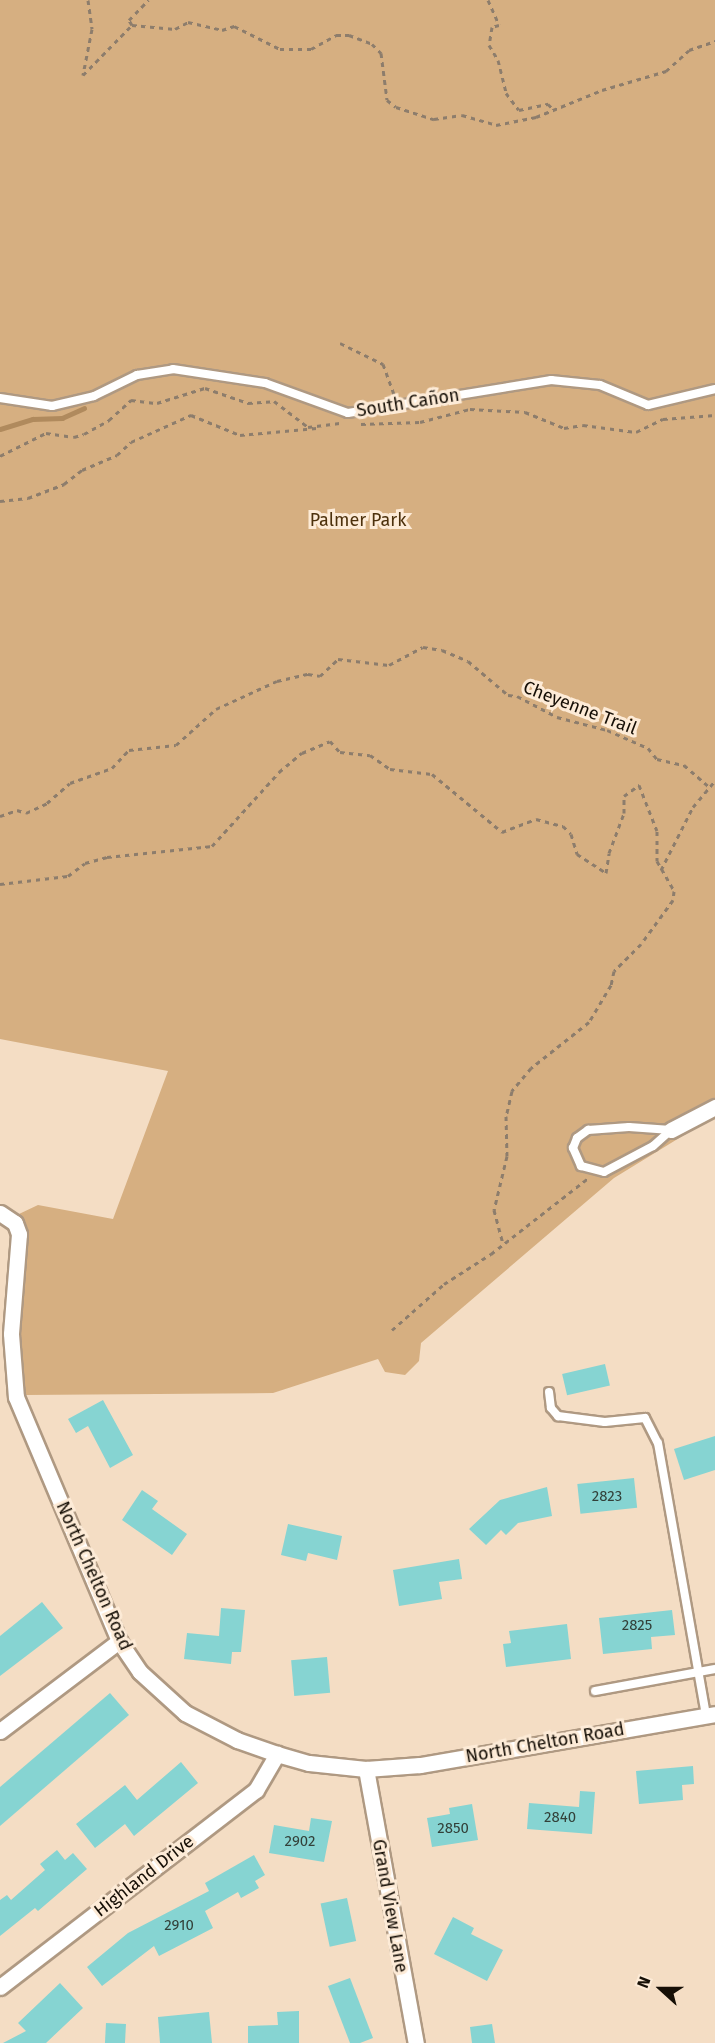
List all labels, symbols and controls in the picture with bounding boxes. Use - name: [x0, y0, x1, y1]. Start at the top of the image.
- street label: South Cañon: [355, 384, 461, 422]
- park label: Palmer Park: [310, 509, 406, 531]
- street label: Cheyenne Trail: [520, 676, 640, 740]
- house number: 2823: [592, 1488, 622, 1506]
- street label: North Chelton Road: [51, 1498, 137, 1654]
- house number: 2825: [622, 1617, 652, 1635]
- street label: North Chelton Road: [464, 1718, 626, 1768]
- house number: 2840: [544, 1809, 576, 1827]
- house number: 2850: [437, 1820, 469, 1838]
- street label: Highland Drive: [90, 1830, 198, 1922]
- house number: 2902: [285, 1833, 315, 1851]
- street label: Grand View Lane: [368, 1838, 412, 1974]
- house number: 2910: [164, 1917, 194, 1935]
- north arrow: [631, 1959, 691, 2019]
- text: N: [633, 1974, 654, 1991]

